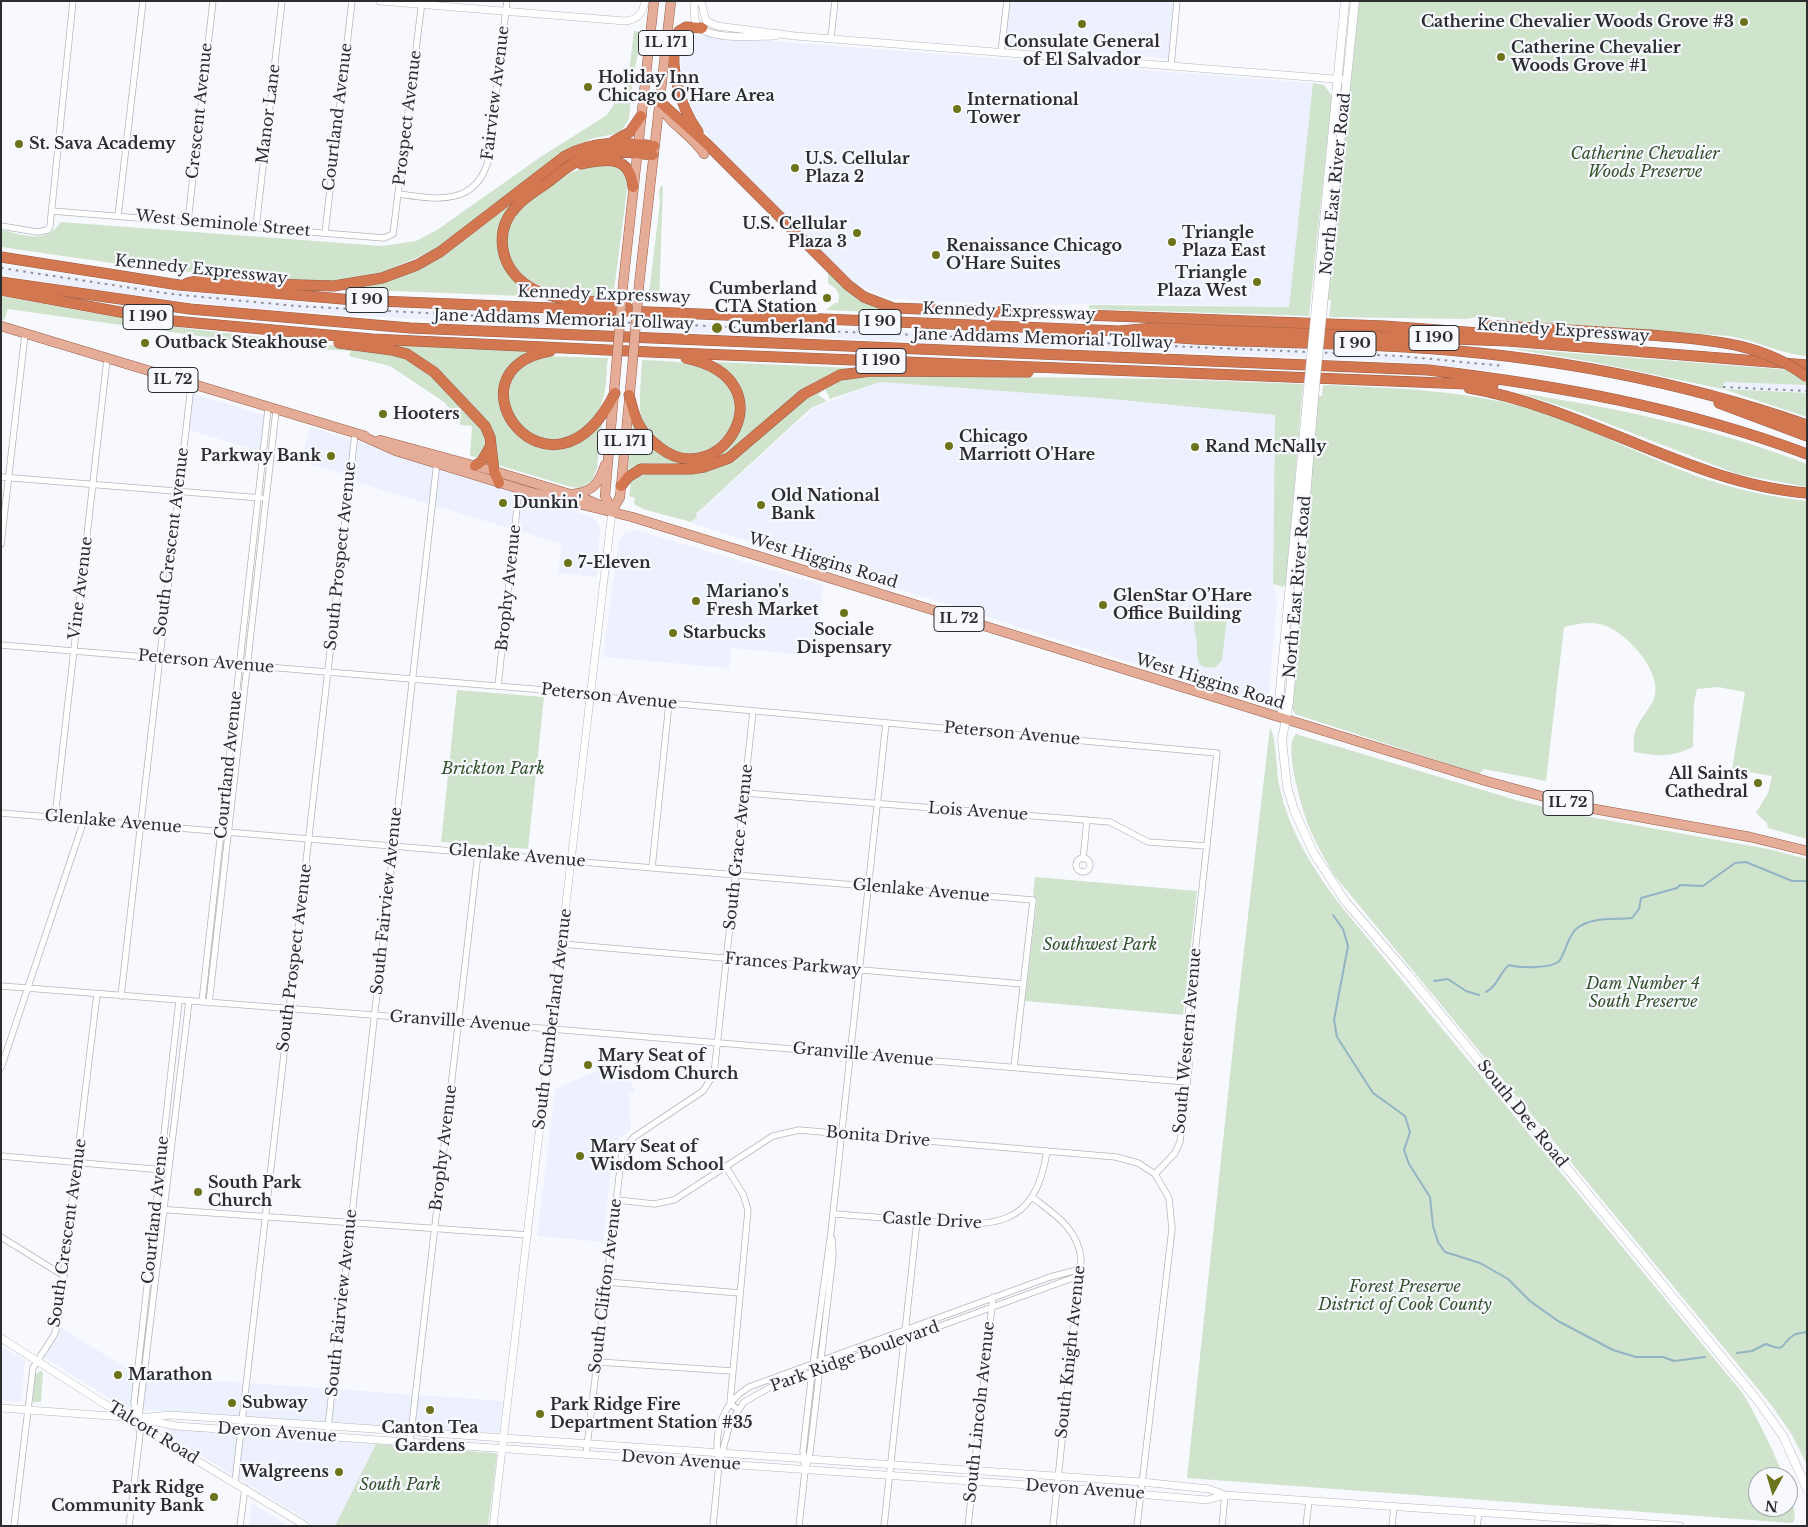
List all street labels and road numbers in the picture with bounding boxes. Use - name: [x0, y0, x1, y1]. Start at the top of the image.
- street label: Fairview Avenue: [478, 25, 514, 161]
- road number: IL 171: [638, 30, 694, 56]
- street label: Crescent Avenue: [183, 42, 217, 180]
- street label: Courtland Avenue: [319, 42, 357, 192]
- street label: Prospect Avenue: [390, 49, 426, 187]
- street label: Manor Lane: [253, 63, 285, 165]
- street label: North East River Road: [1317, 92, 1355, 276]
- street label: West Seminole Street: [135, 207, 311, 241]
- street label: Kennedy Expressway: [114, 251, 288, 289]
- street label: Kennedy Expressway: [517, 282, 691, 308]
- road number: I 90: [346, 288, 388, 312]
- street label: Kennedy Expressway: [922, 299, 1096, 325]
- road number: I 190: [123, 304, 173, 330]
- street label: Jane Addams Memorial Tollway: [433, 306, 695, 334]
- road number: I 90: [859, 310, 901, 334]
- street label: Kennedy Expressway: [1476, 315, 1650, 347]
- street label: Jane Addams Memorial Tollway: [912, 325, 1174, 353]
- road number: I 190: [1409, 326, 1459, 350]
- road number: I 90: [1334, 332, 1376, 356]
- road number: I 190: [856, 348, 906, 374]
- road number: IL 72: [148, 368, 198, 392]
- road number: IL 171: [598, 430, 652, 454]
- street label: South Crescent Avenue: [151, 446, 193, 638]
- street label: South Prospect Avenue: [322, 461, 360, 651]
- street label: North East River Road: [1280, 495, 1316, 679]
- street label: Brophy Avenue: [493, 524, 525, 652]
- street label: West Higgins Road: [746, 529, 900, 593]
- street label: Vine Avenue: [65, 535, 97, 641]
- road number: IL 72: [934, 606, 984, 632]
- street label: Peterson Avenue: [137, 646, 275, 678]
- street label: West Higgins Road: [1133, 650, 1287, 714]
- street label: Peterson Avenue: [540, 680, 678, 714]
- street label: Courtland Avenue: [212, 690, 246, 840]
- street label: Peterson Avenue: [943, 718, 1081, 750]
- street label: South Grace Avenue: [721, 763, 757, 931]
- road number: IL 72: [1543, 790, 1593, 816]
- street label: Lois Avenue: [927, 799, 1029, 825]
- street label: Glenlake Avenue: [44, 806, 182, 838]
- street label: South Fairview Avenue: [368, 806, 406, 996]
- street label: Glenlake Avenue: [448, 840, 586, 872]
- street label: South Prospect Avenue: [274, 863, 316, 1053]
- street label: Glenlake Avenue: [852, 875, 990, 907]
- street label: South Cumberland Avenue: [530, 907, 576, 1131]
- street label: South Western Avenue: [1170, 947, 1206, 1135]
- street label: Frances Parkway: [724, 949, 862, 981]
- street label: Granville Avenue: [389, 1007, 531, 1037]
- street label: Granville Avenue: [792, 1039, 934, 1071]
- street label: South Dee Road: [1473, 1056, 1571, 1172]
- street label: Brophy Avenue: [427, 1084, 461, 1212]
- street label: Bonita Drive: [825, 1123, 931, 1151]
- street label: Courtland Avenue: [139, 1135, 173, 1285]
- street label: South Crescent Avenue: [45, 1137, 91, 1329]
- street label: South Clifton Avenue: [586, 1197, 626, 1375]
- street label: South Fairview Avenue: [323, 1208, 361, 1398]
- street label: Castle Drive: [882, 1209, 982, 1233]
- street label: South Knight Avenue: [1052, 1264, 1090, 1440]
- street label: Park Ridge Boulevard: [768, 1318, 942, 1396]
- street label: South Lincoln Avenue: [961, 1320, 999, 1504]
- street label: Talcott Road: [104, 1397, 202, 1469]
- street label: Devon Avenue: [217, 1419, 337, 1447]
- street label: Devon Avenue: [621, 1447, 741, 1475]
- street label: Devon Avenue: [1025, 1476, 1145, 1504]

